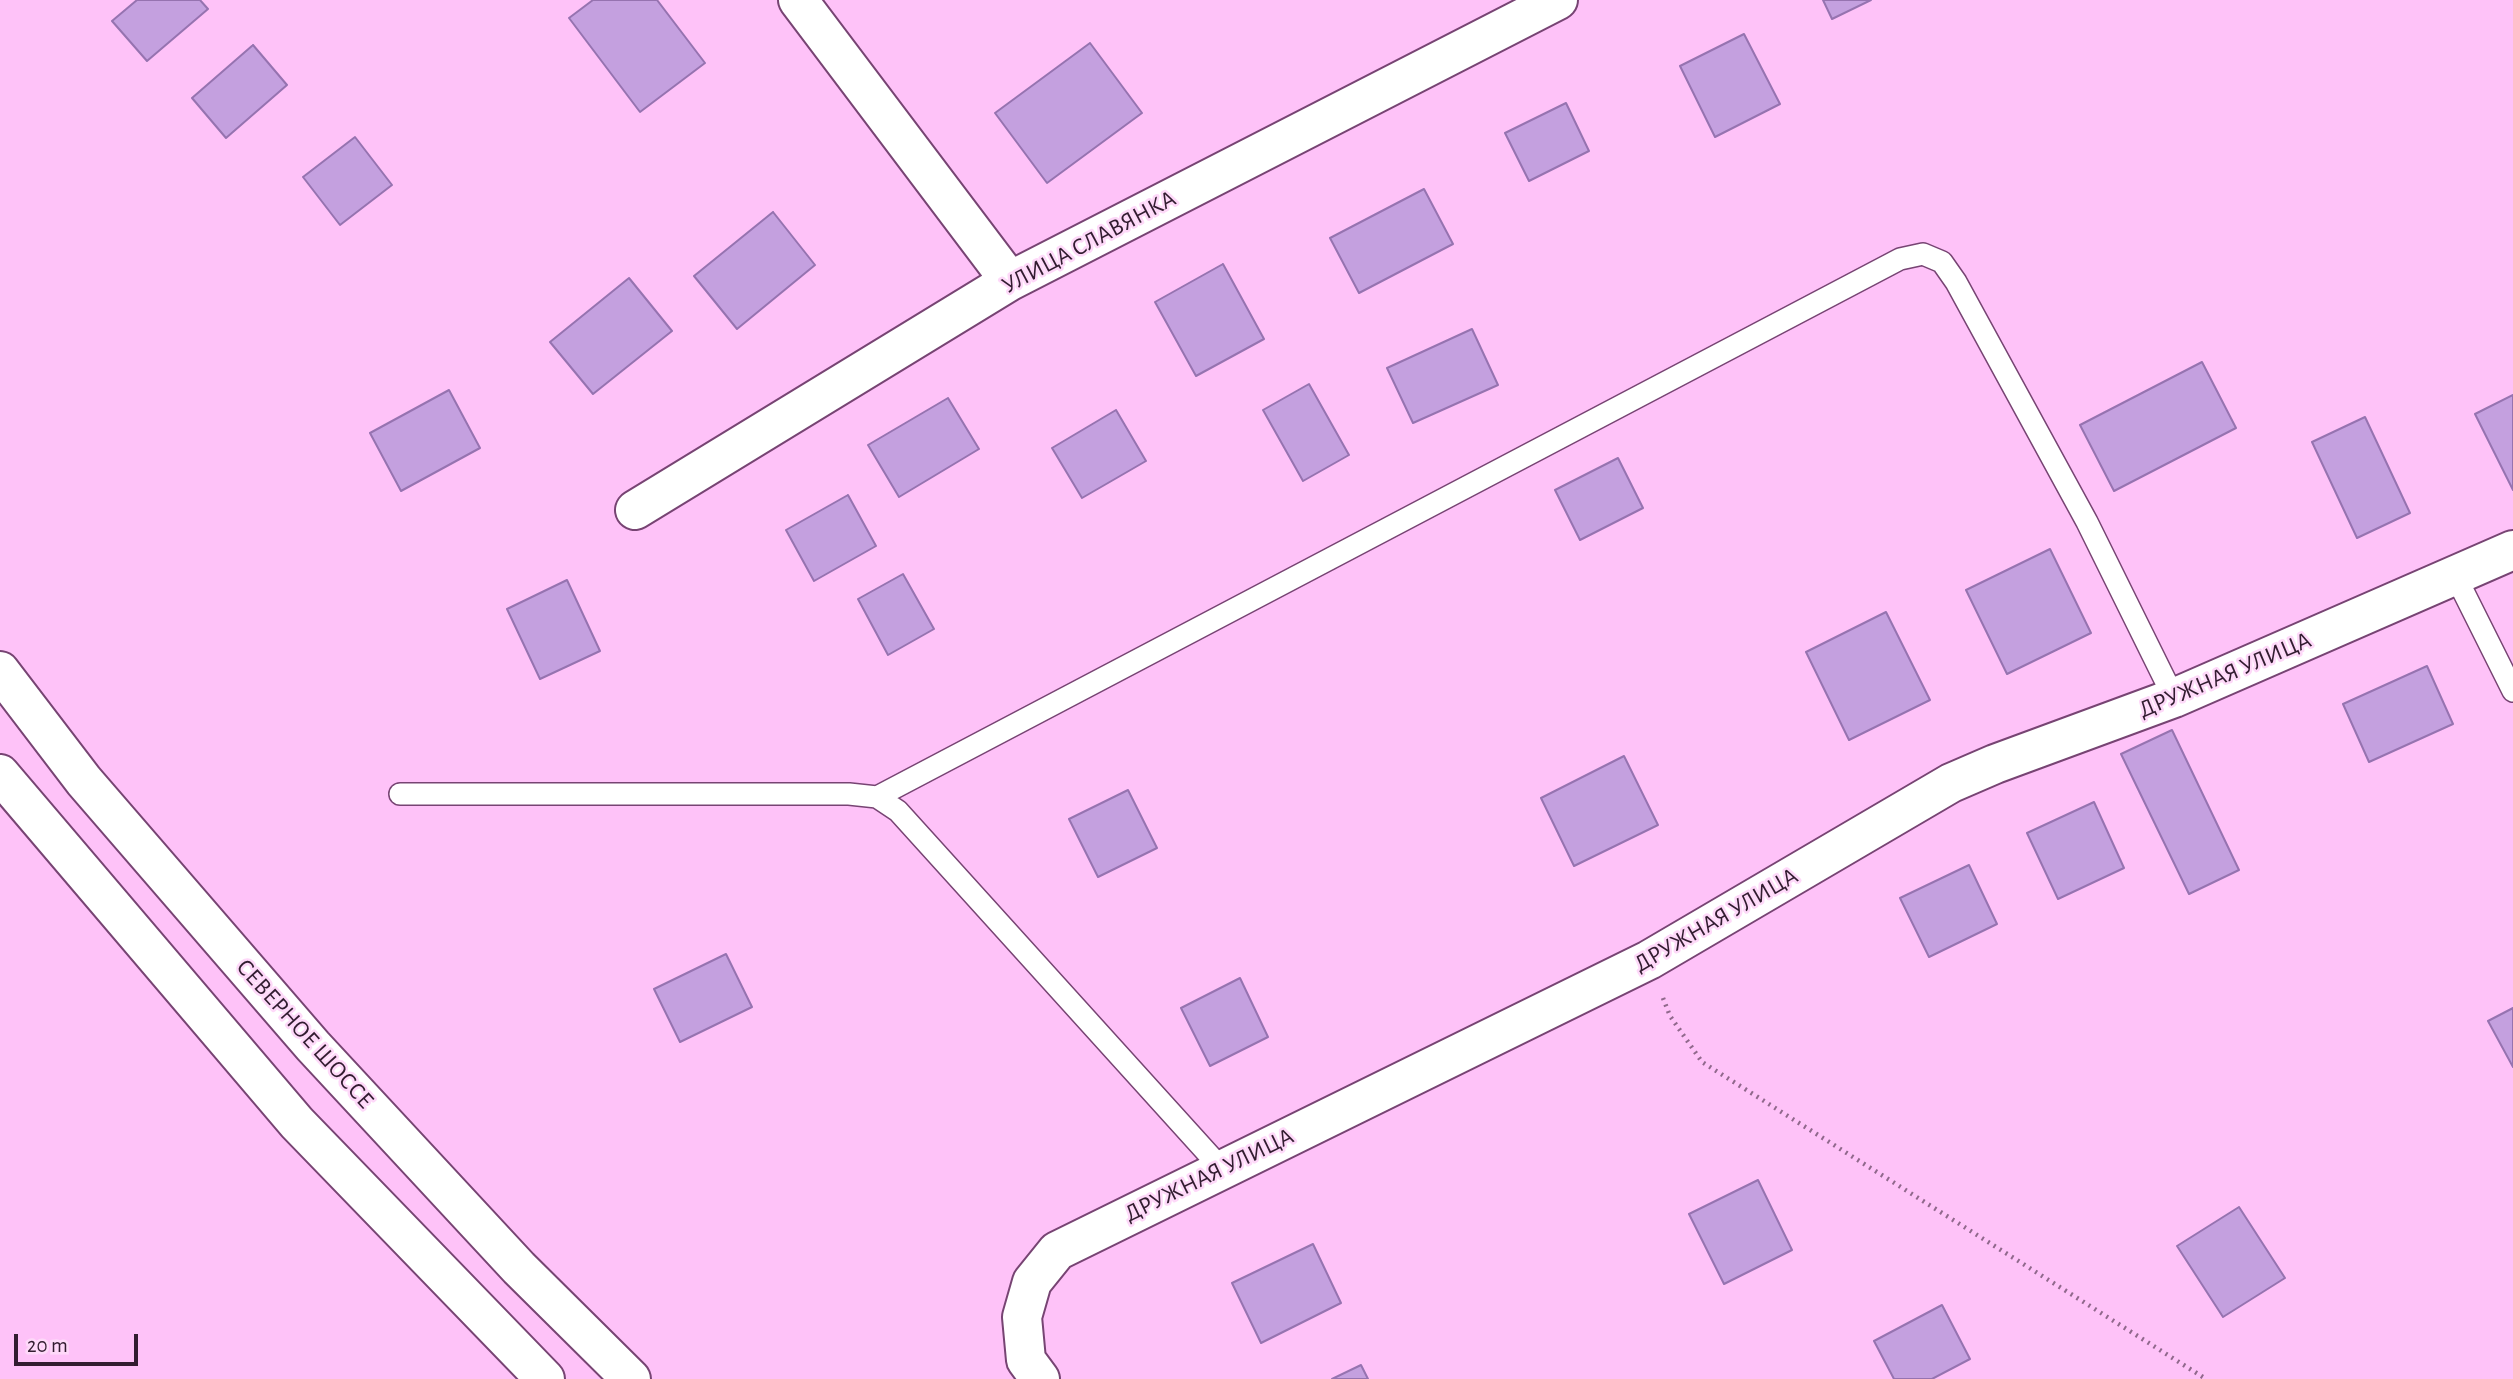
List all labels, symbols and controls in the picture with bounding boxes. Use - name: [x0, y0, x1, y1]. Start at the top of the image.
- street label: УЛИЦА СЛАВЯНКА: [997, 184, 1181, 300]
- street label: ДРУЖНАЯ УЛИЦА: [2134, 626, 2316, 724]
- street label: ДРУЖНАЯ УЛИЦА: [1629, 861, 1803, 979]
- street label: СЕВЕРНОЕ ШОССЕ: [230, 953, 380, 1115]
- street label: ДРУЖНАЯ УЛИЦА: [1120, 1122, 1298, 1228]
- scale bar: [18, 1320, 142, 1364]
- text: 20 m: [27, 1335, 68, 1356]

